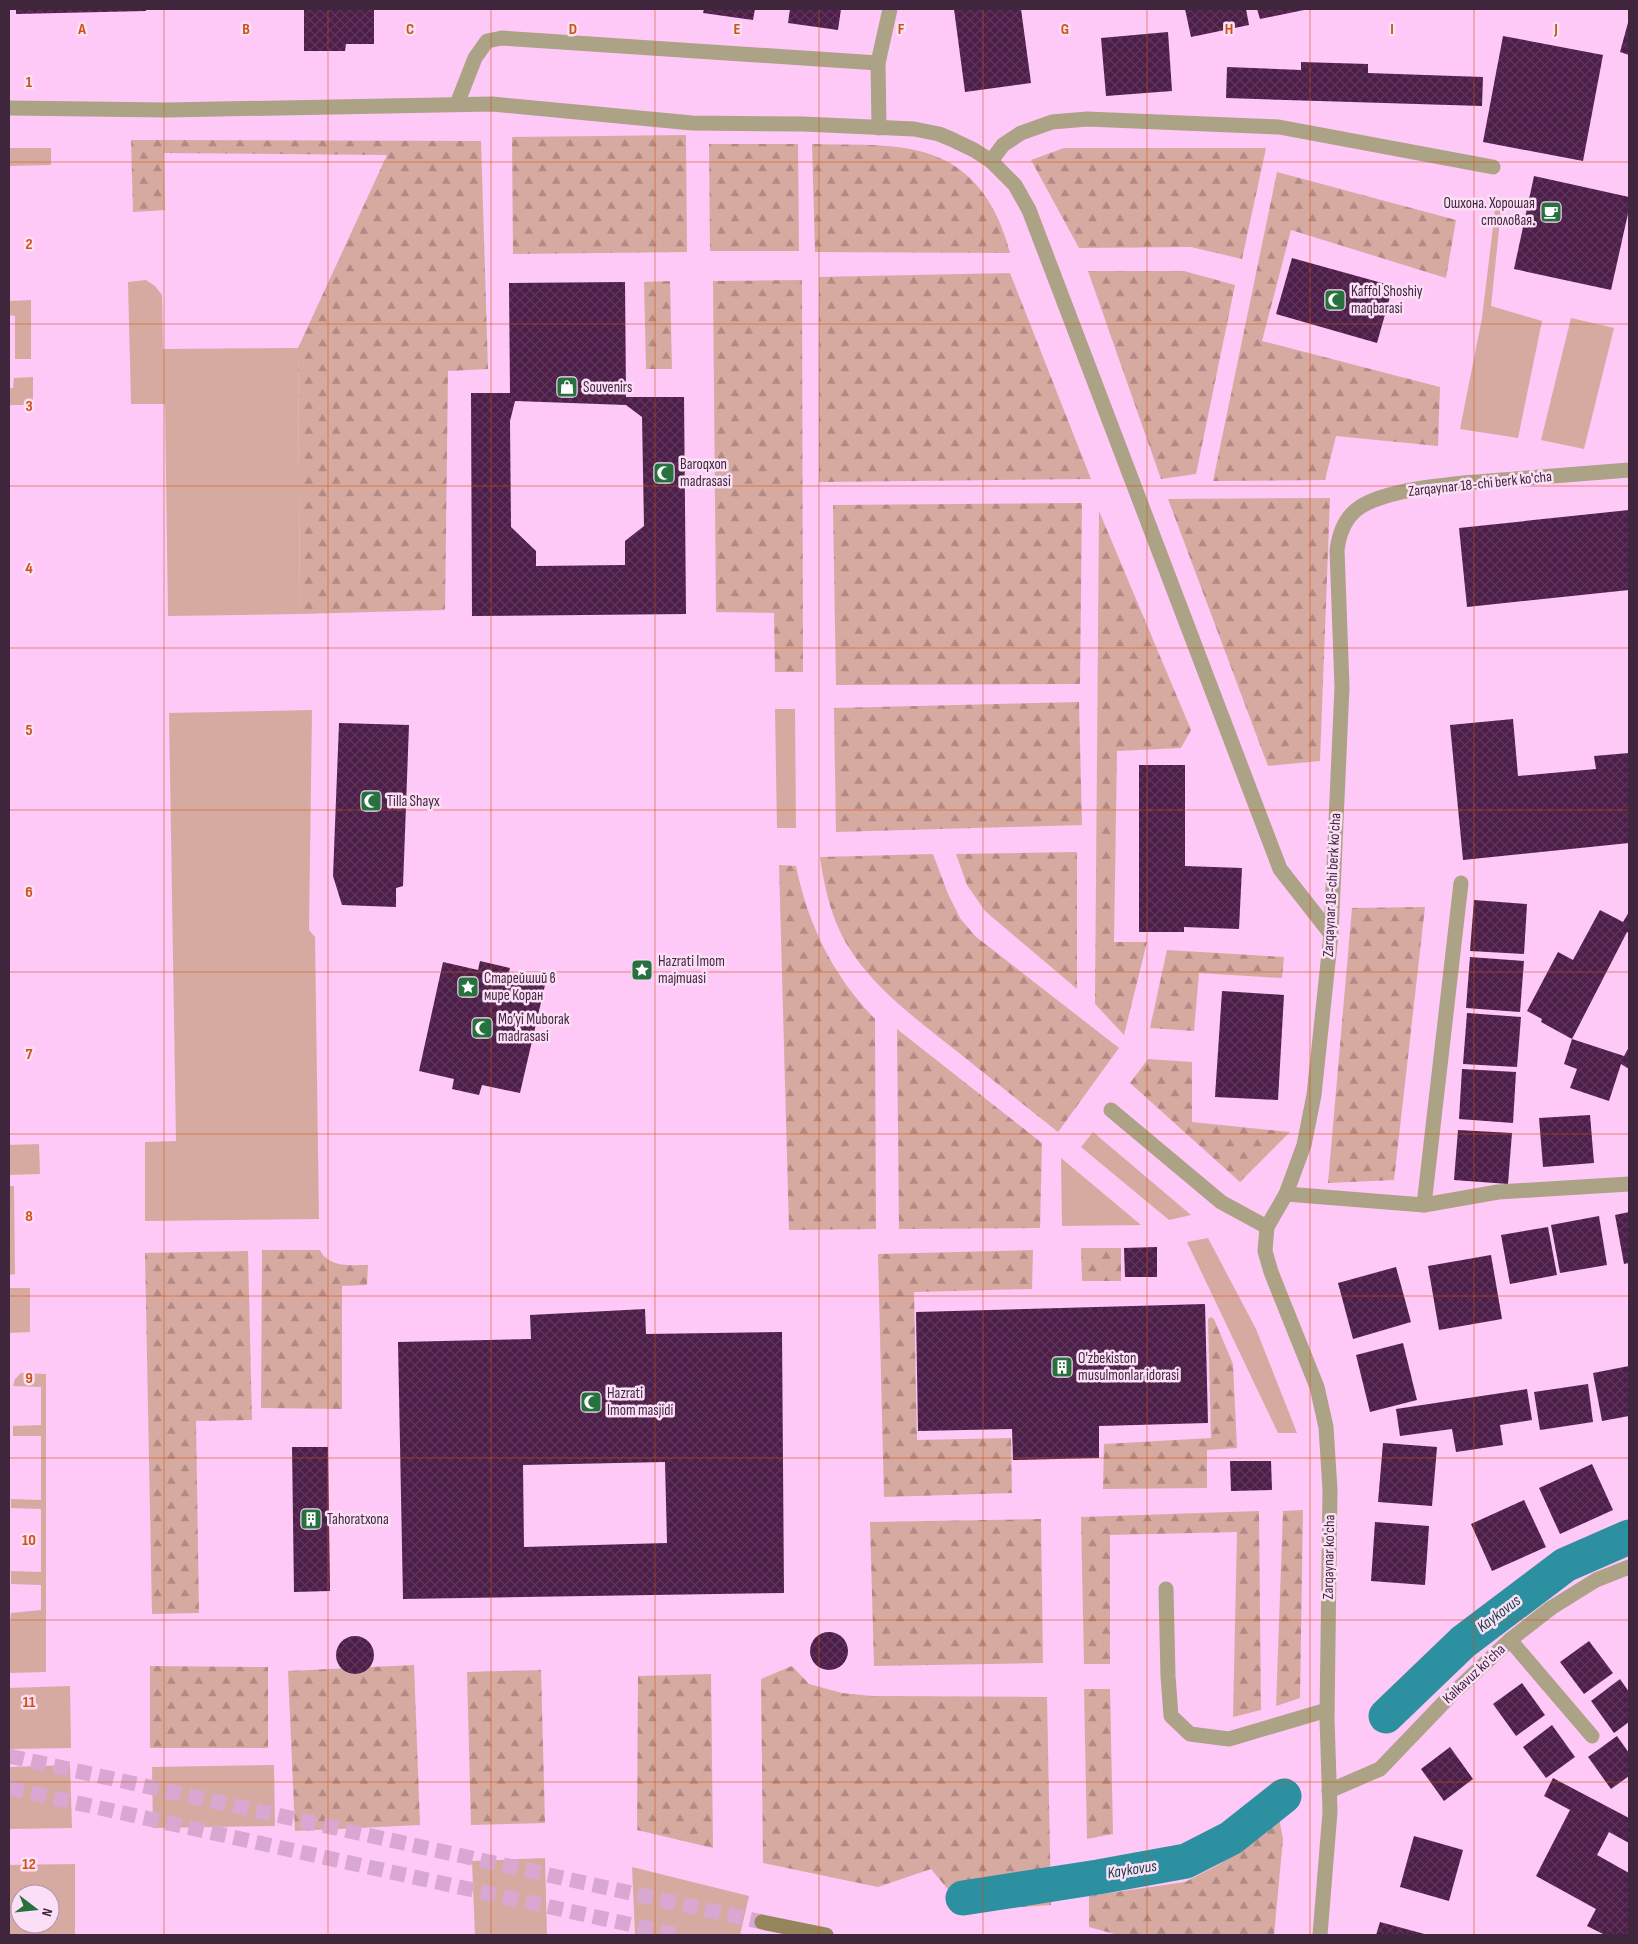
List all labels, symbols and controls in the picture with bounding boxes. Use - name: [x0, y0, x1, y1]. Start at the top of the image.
- text: A: [77, 20, 86, 39]
- text: B: [242, 20, 250, 39]
- text: C: [406, 20, 414, 39]
- text: D: [569, 20, 577, 39]
- text: E: [734, 20, 741, 39]
- text: F: [898, 20, 905, 39]
- text: G: [1061, 20, 1069, 39]
- text: H: [1225, 20, 1233, 39]
- text: I: [1390, 20, 1394, 39]
- text: J: [1553, 20, 1558, 39]
- text: 1: [26, 73, 33, 92]
- place label: Ошхона. Хорошая столовая.: [1443, 194, 1535, 230]
- cafe icon: Ошхона. Хорошая столовая.: [1539, 200, 1563, 224]
- text: 2: [25, 235, 33, 254]
- place label: Kaffol Shoshiy maqbarasi: [1351, 282, 1423, 318]
- mosque icon: Kaffol Shoshiy maqbarasi: [1323, 288, 1347, 312]
- shop icon: Souvenirs: [555, 375, 579, 399]
- place label: Souvenirs: [583, 378, 632, 397]
- text: 3: [25, 397, 33, 416]
- place label: Baroqxon madrasasi: [680, 455, 731, 491]
- mosque icon: Baroqxon madrasasi: [652, 461, 676, 485]
- street label: Zarqaynar 18-chi berk ko'cha: [1407, 467, 1553, 501]
- text: 4: [25, 559, 33, 578]
- text: 5: [25, 721, 33, 740]
- mosque icon: Tilla Shayx: [359, 789, 383, 813]
- place label: Tilla Shayx: [387, 792, 440, 811]
- street label: Zarqaynar 18-chi berk ko'cha: [1319, 812, 1345, 958]
- text: 6: [25, 883, 33, 902]
- place label: Hazrati Imom majmuasi: [658, 952, 725, 988]
- place icon: Hazrati Imom majmuasi: [630, 958, 654, 982]
- place label: Старейший в мире Коран: [484, 969, 556, 1005]
- place icon: Старейший в мире Коран: [456, 975, 480, 999]
- place label: Mo’yi Muborak madrasasi: [498, 1010, 570, 1046]
- mosque icon: Mo’yi Muborak madrasasi: [470, 1016, 494, 1040]
- text: 7: [26, 1045, 33, 1064]
- text: 8: [25, 1207, 33, 1226]
- place label: O'zbekiston musulmonlar idorasi: [1078, 1349, 1179, 1385]
- building icon: O'zbekiston musulmonlar idorasi: [1050, 1355, 1074, 1379]
- text: 9: [25, 1369, 33, 1388]
- place label: Hazrati Imom masjidi: [607, 1384, 673, 1420]
- mosque icon: Hazrati Imom masjidi: [579, 1390, 603, 1414]
- building icon: Tahoratxona: [299, 1507, 323, 1531]
- place label: Tahoratxona: [327, 1510, 389, 1529]
- street label: Zarqaynar ko'cha: [1319, 1514, 1339, 1600]
- text: 10: [22, 1531, 36, 1550]
- water label: Kaykovus: [1473, 1591, 1525, 1637]
- street label: Kalkavuz ko'cha: [1439, 1640, 1509, 1708]
- text: 11: [23, 1693, 36, 1712]
- text: 12: [22, 1855, 36, 1874]
- water label: Kaykovus: [1106, 1857, 1158, 1883]
- north arrow: [10, 1884, 60, 1934]
- text: N: [38, 1907, 56, 1918]

